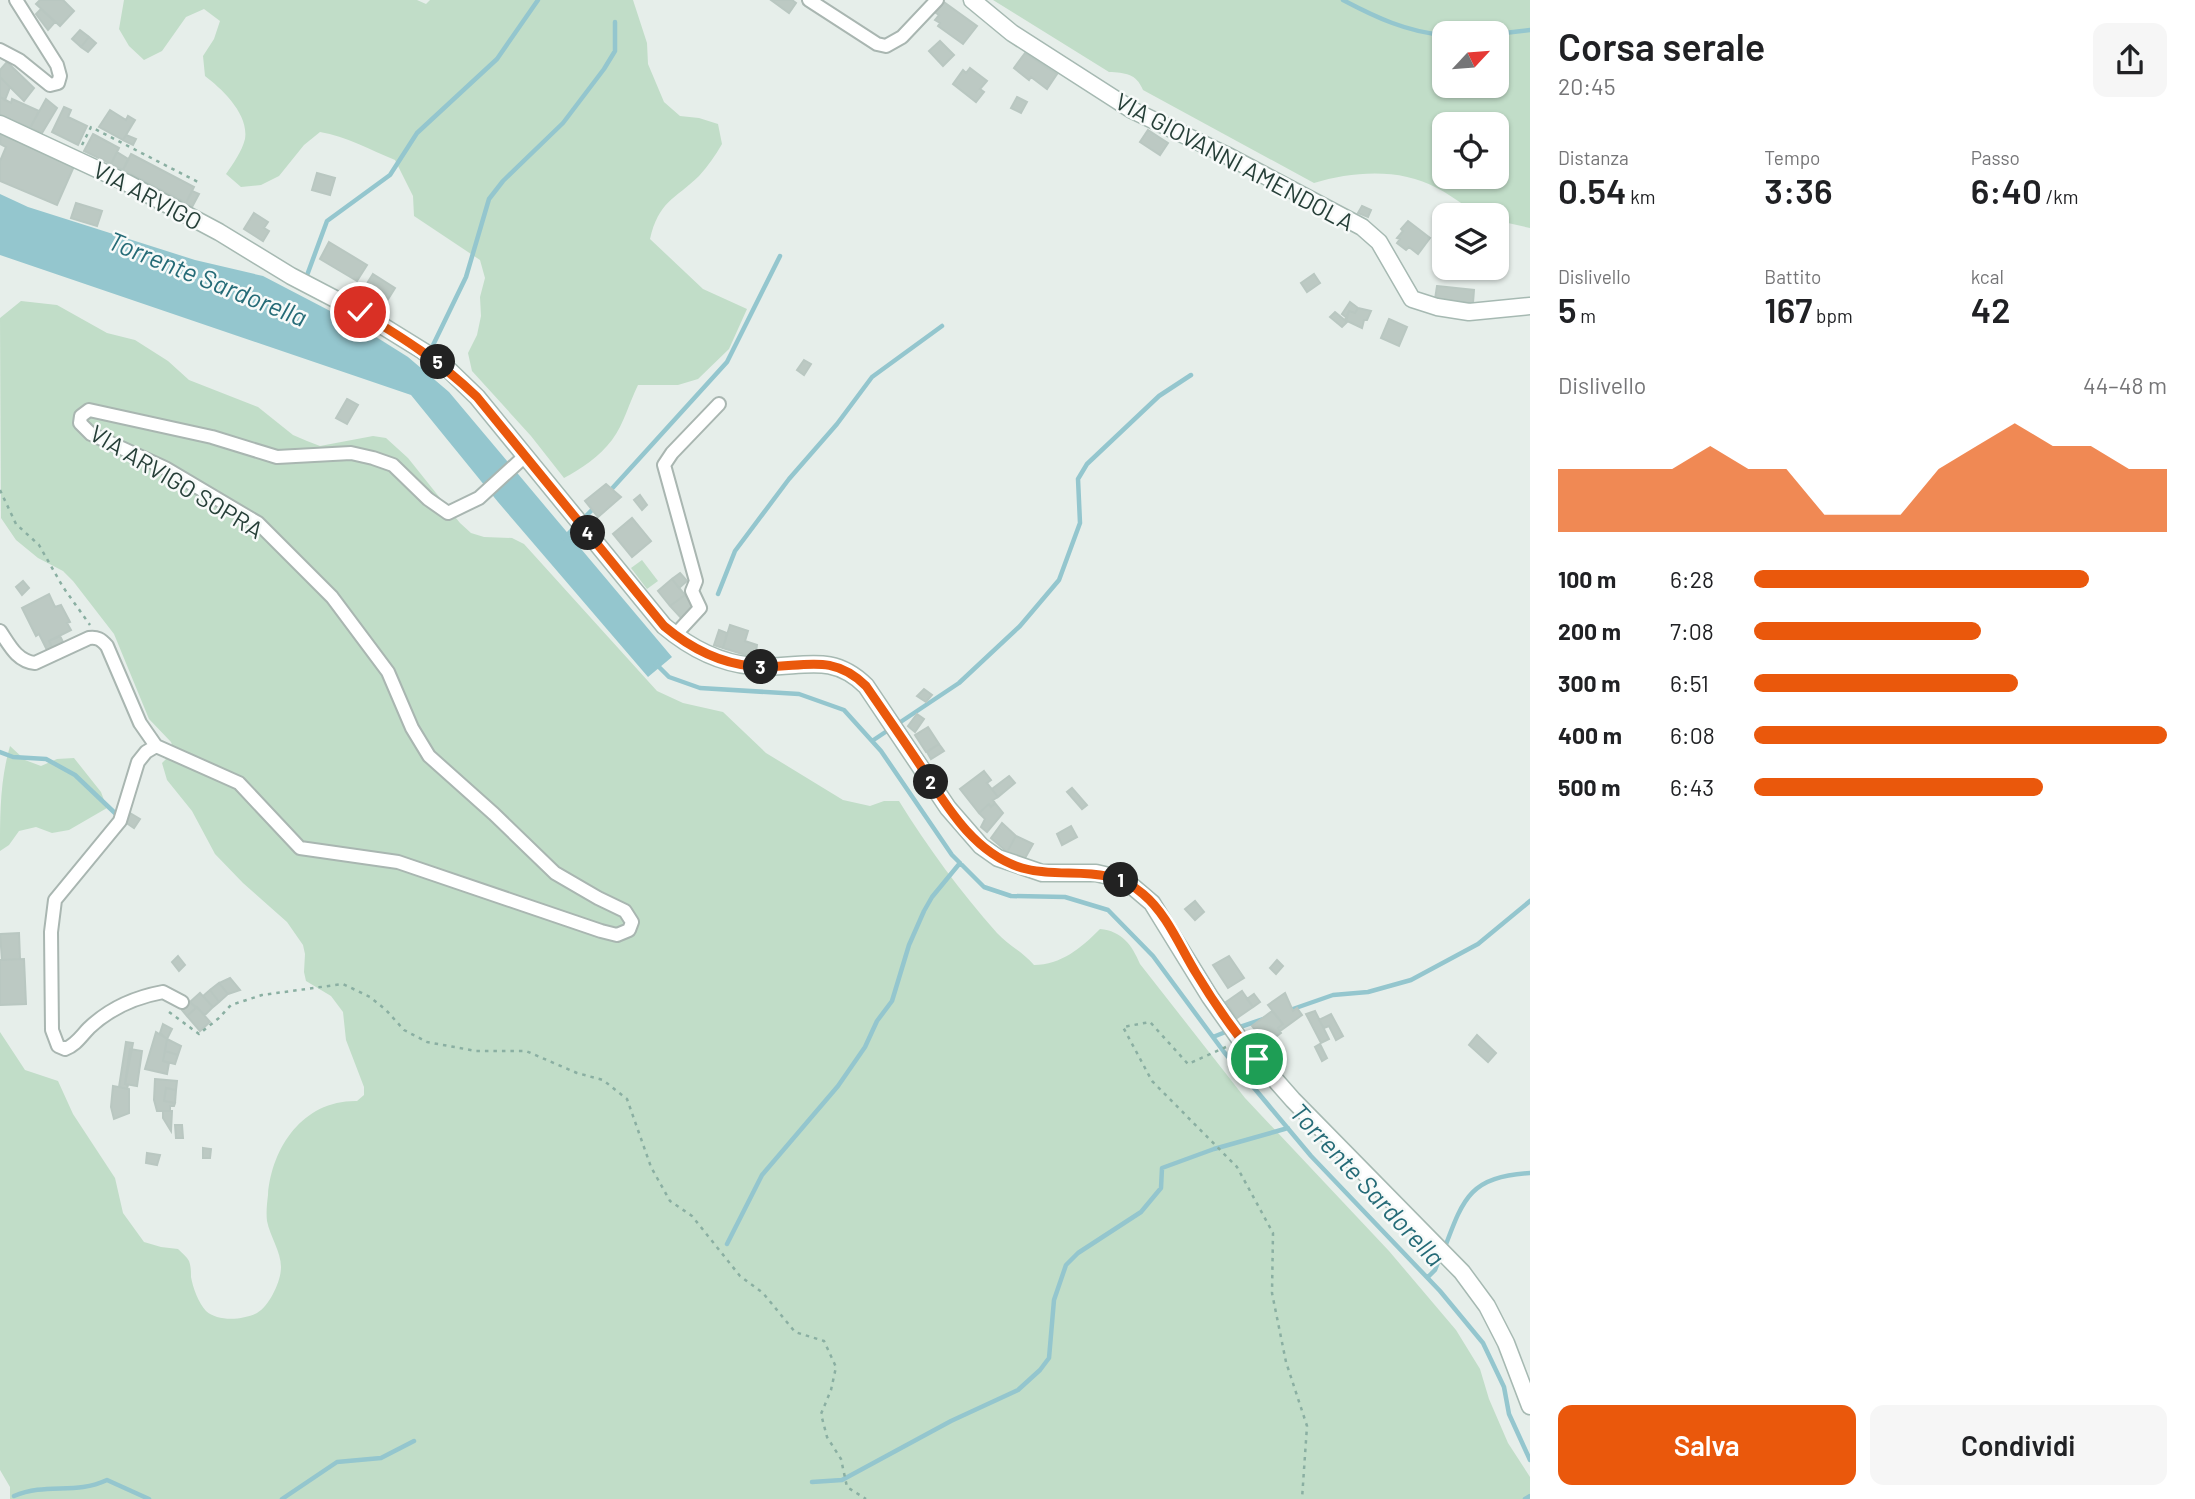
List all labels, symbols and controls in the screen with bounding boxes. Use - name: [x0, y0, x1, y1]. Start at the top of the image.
- north arrow: [1432, 21, 1508, 98]
- map controls: [1432, 21, 1509, 280]
- text: Corsa serale: [1558, 23, 1765, 69]
- button: share: [2093, 23, 2167, 97]
- text: 20:45: [1558, 72, 1616, 100]
- street label: VIA GIOVANNI AMENDOLA: [1111, 86, 1359, 236]
- button: locate: [1432, 112, 1509, 189]
- text: Distanza: [1558, 146, 1629, 169]
- text: Tempo: [1764, 146, 1820, 169]
- text: Passo: [1971, 146, 2020, 169]
- street label: VIA ARVIGO: [89, 154, 207, 236]
- text: 0.54: [1558, 169, 1626, 211]
- text: 3:36: [1764, 169, 1832, 211]
- text: 6:40: [1971, 169, 2042, 211]
- text: km: [1626, 185, 1656, 208]
- text: /km: [2042, 185, 2079, 208]
- button: layers: [1432, 203, 1509, 280]
- water label: Torrente Sardorella: [104, 224, 312, 332]
- text: Dislivello: [1558, 265, 1631, 288]
- text: Battito: [1764, 265, 1821, 288]
- text: kcal: [1971, 265, 2004, 288]
- pin: [330, 282, 390, 342]
- text: 5: [1558, 288, 1577, 330]
- text: 167: [1764, 288, 1812, 330]
- text: 42: [1971, 288, 2010, 330]
- icon: check: [341, 293, 379, 331]
- text: m: [1577, 304, 1596, 327]
- text: bpm: [1812, 304, 1853, 327]
- pin: 5: [420, 344, 456, 380]
- text: 5: [432, 350, 443, 373]
- text: Dislivello: [1558, 371, 1646, 399]
- text: 44–48 m: [2083, 371, 2167, 399]
- street label: VIA ARVIGO SOPRA: [85, 418, 269, 544]
- pin: 4: [570, 516, 606, 550]
- text: 4: [582, 521, 593, 544]
- text: 100 m: [1558, 565, 1616, 593]
- text: 6:28: [1670, 565, 1714, 593]
- text: 200 m: [1558, 617, 1621, 645]
- text: 7:08: [1670, 617, 1714, 645]
- pin: 3: [744, 650, 778, 684]
- text: 3: [755, 655, 766, 678]
- text: 300 m: [1558, 669, 1620, 697]
- text: 6:51: [1670, 669, 1709, 697]
- text: 400 m: [1558, 721, 1622, 749]
- text: 6:08: [1670, 721, 1715, 749]
- pin: 2: [914, 764, 948, 800]
- text: 2: [925, 770, 936, 793]
- text: 500 m: [1558, 773, 1620, 801]
- text: 6:43: [1670, 773, 1714, 801]
- pin: 1: [1104, 862, 1138, 898]
- text: 1: [1117, 868, 1124, 891]
- pin: [1227, 1029, 1287, 1089]
- icon: arrive: [1238, 1040, 1276, 1078]
- water label: Torrente Sardorella: [1284, 1096, 1452, 1272]
- button: Salva: [1558, 1405, 1856, 1485]
- button: Condividi: [1870, 1405, 2167, 1485]

